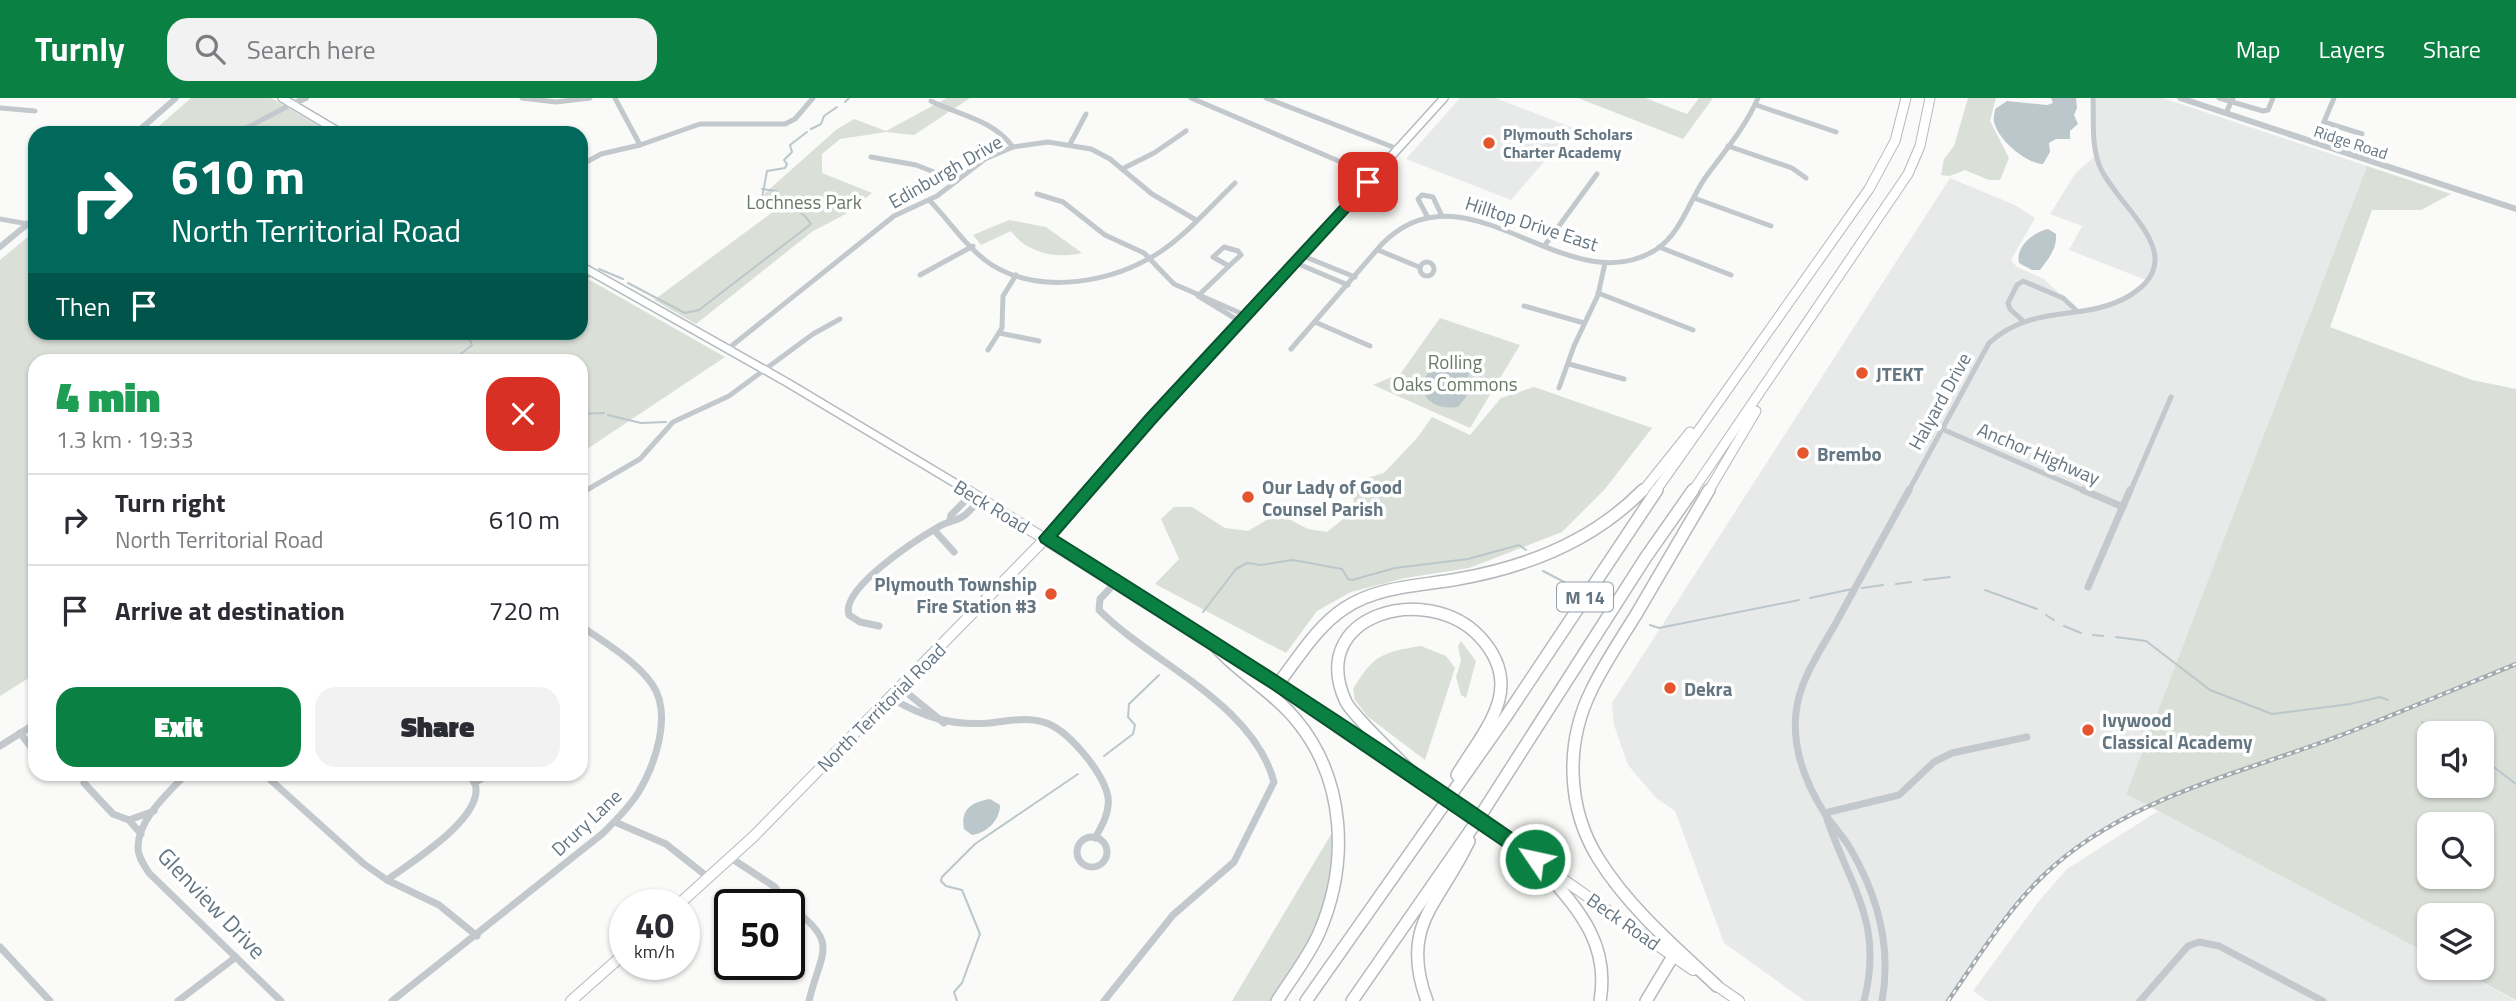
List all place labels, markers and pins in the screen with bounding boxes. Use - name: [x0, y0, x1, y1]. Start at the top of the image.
- place label: Plymouth Scholars Charter Academy: [1503, 122, 1633, 164]
- marker: Plymouth Scholars Charter Academy: [1481, 135, 1497, 151]
- pin: [1338, 152, 1398, 212]
- place label: JTEKT: [1876, 359, 1924, 388]
- marker: JTEKT: [1854, 365, 1870, 381]
- place label: Brembo: [1817, 439, 1882, 468]
- marker: Brembo: [1795, 445, 1811, 461]
- place label: Our Lady of Good Counsel Parish: [1262, 472, 1402, 523]
- marker: Our Lady of Good Counsel Parish: [1240, 489, 1256, 505]
- place label: Plymouth Township Fire Station #3: [874, 569, 1037, 620]
- marker: Plymouth Township Fire Station #3: [1043, 586, 1059, 602]
- place label: Dekra: [1684, 674, 1733, 703]
- marker: Dekra: [1662, 680, 1678, 696]
- place label: Ivywood Classical Academy: [2102, 705, 2253, 756]
- marker: Ivywood Classical Academy: [2080, 722, 2096, 738]

